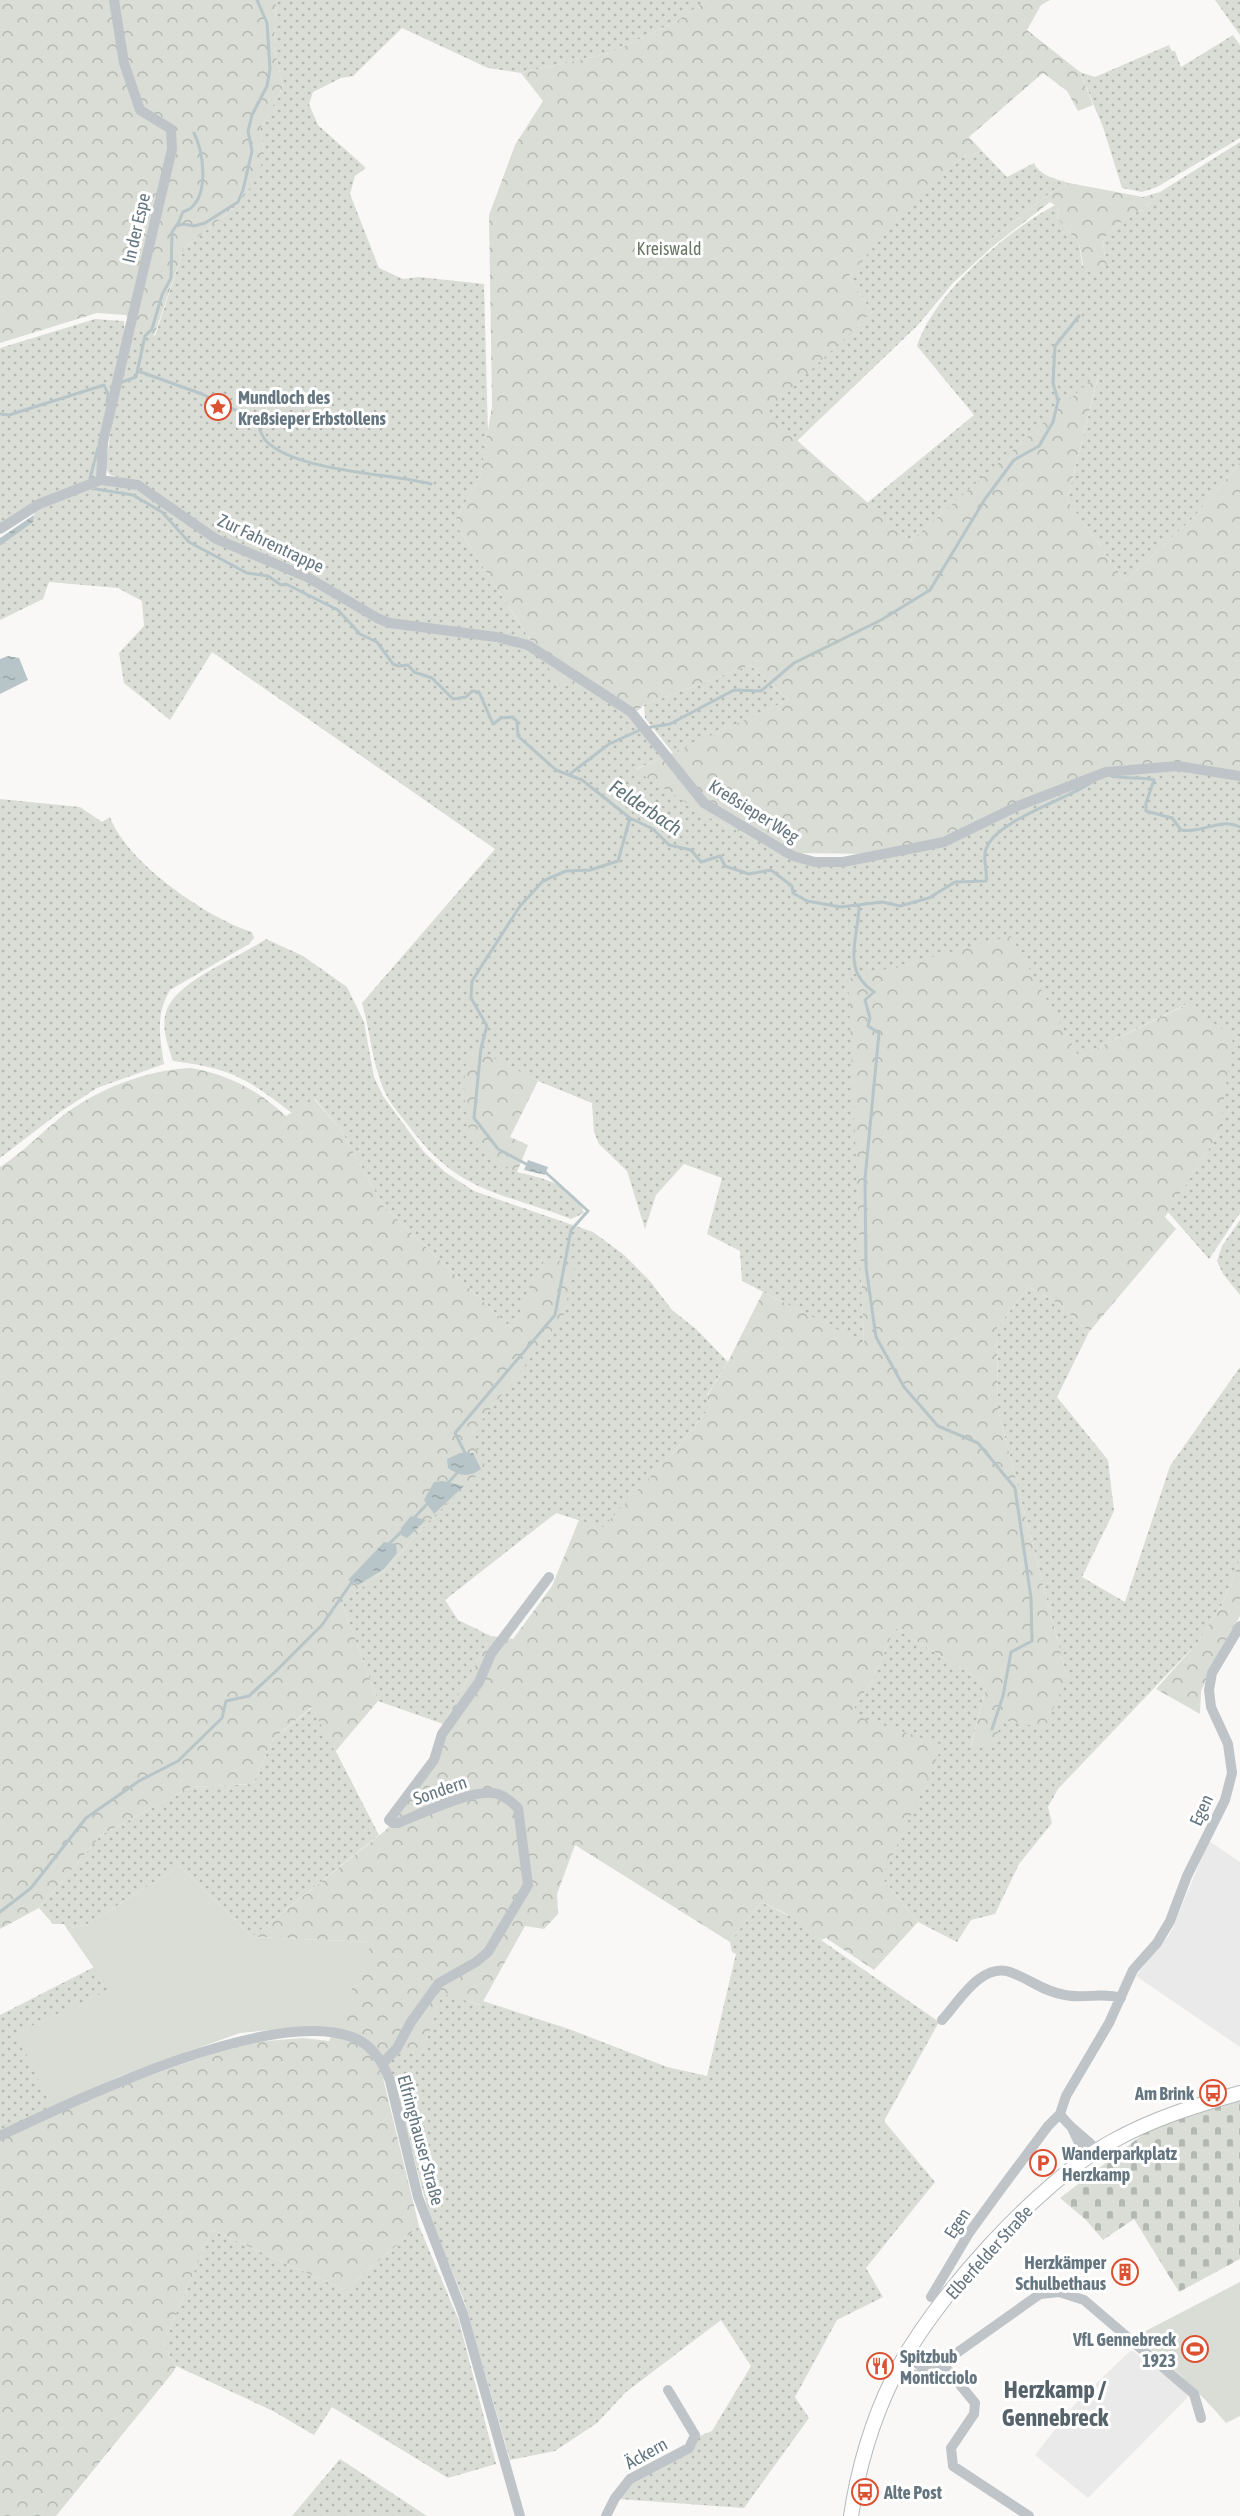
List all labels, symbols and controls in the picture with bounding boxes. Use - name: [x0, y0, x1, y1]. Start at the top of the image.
- street label: In der Espe: [118, 191, 154, 265]
- park label: Kreiswald: [637, 238, 701, 259]
- place label: Mundloch des Kreßsieper Erbstollens: [238, 387, 386, 429]
- place icon: Mundloch des Kreßsieper Erbstollens: [203, 392, 233, 422]
- street label: Zur Fahrentrappe: [215, 509, 327, 577]
- water label: Felderbach: [606, 775, 687, 840]
- street label: Kreßsieper Weg: [705, 775, 803, 847]
- street label: Sondern: [410, 1771, 470, 1809]
- street label: Egen: [1185, 1791, 1217, 1829]
- street label: Elfringhauser Straße: [394, 2073, 448, 2207]
- bus stop icon: Am Brink: [1198, 2078, 1228, 2108]
- place label: Am Brink: [1134, 2083, 1195, 2104]
- place label: Wanderparkplatz Herzkamp: [1061, 2143, 1178, 2185]
- parking icon: Wanderparkplatz Herzkamp: [1028, 2148, 1058, 2178]
- street label: Elberfelder Straße: [941, 2201, 1037, 2303]
- street label: Egen: [939, 2204, 975, 2242]
- place label: Herzkämper Schulbethaus: [1016, 2252, 1107, 2294]
- building icon: Herzkämper Schulbethaus: [1110, 2257, 1140, 2287]
- place label: VfL Gennebreck 1923: [1072, 2329, 1177, 2371]
- sports icon: VfL Gennebreck 1923: [1180, 2334, 1210, 2364]
- place label: Spitzbub Monticciolo: [900, 2346, 978, 2388]
- restaurant icon: Spitzbub Monticciolo: [865, 2351, 895, 2381]
- district label: Herzkamp / Gennebreck: [1002, 2376, 1109, 2431]
- street label: Äckern: [621, 2433, 671, 2473]
- bus stop icon: Alte Post: [850, 2477, 880, 2507]
- place label: Alte Post: [883, 2482, 943, 2503]

